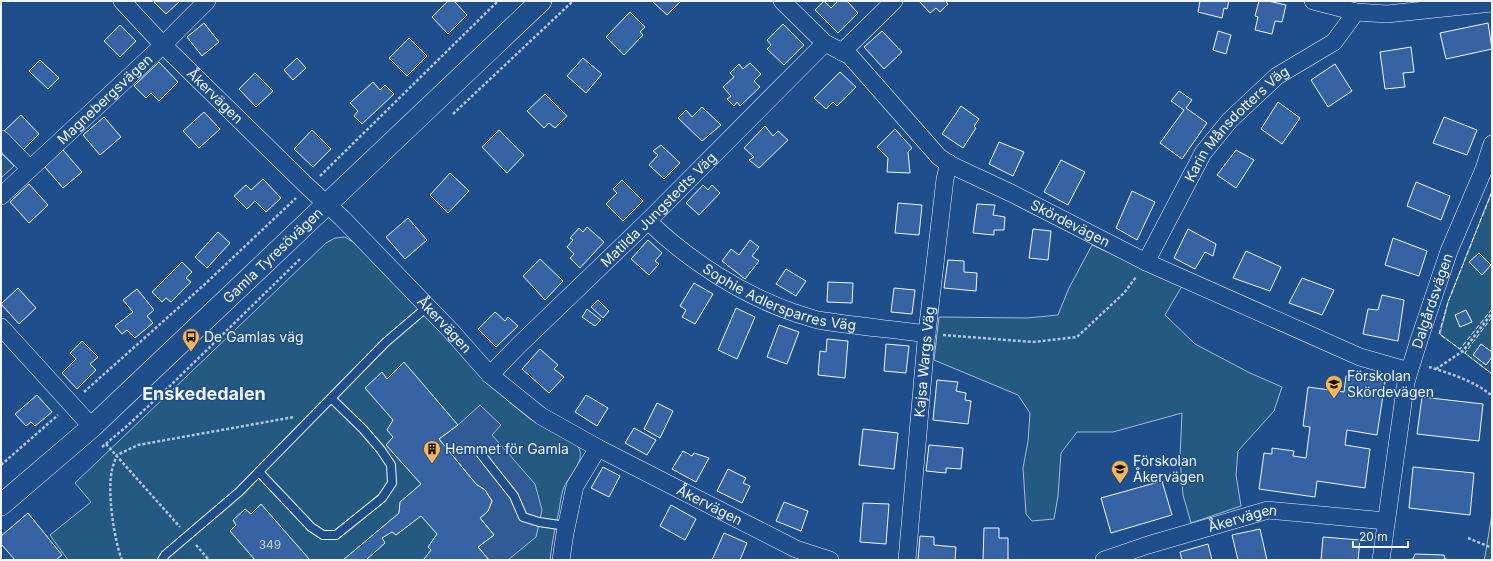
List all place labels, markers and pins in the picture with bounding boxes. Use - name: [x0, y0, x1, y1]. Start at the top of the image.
- bus stop icon: De Gamlas väg: [181, 327, 201, 352]
- place label: De Gamlas väg: [204, 328, 304, 345]
- place label: Förskolan Skördevägen: [1347, 367, 1434, 400]
- school or university icon: Förskolan Skördevägen: [1324, 374, 1344, 399]
- building icon: Hemmet för Gamla: [422, 439, 442, 464]
- place label: Hemmet för Gamla: [445, 440, 569, 457]
- place label: Förskolan Åkervägen: [1133, 452, 1204, 485]
- school or university icon: Förskolan Åkervägen: [1110, 459, 1130, 484]

